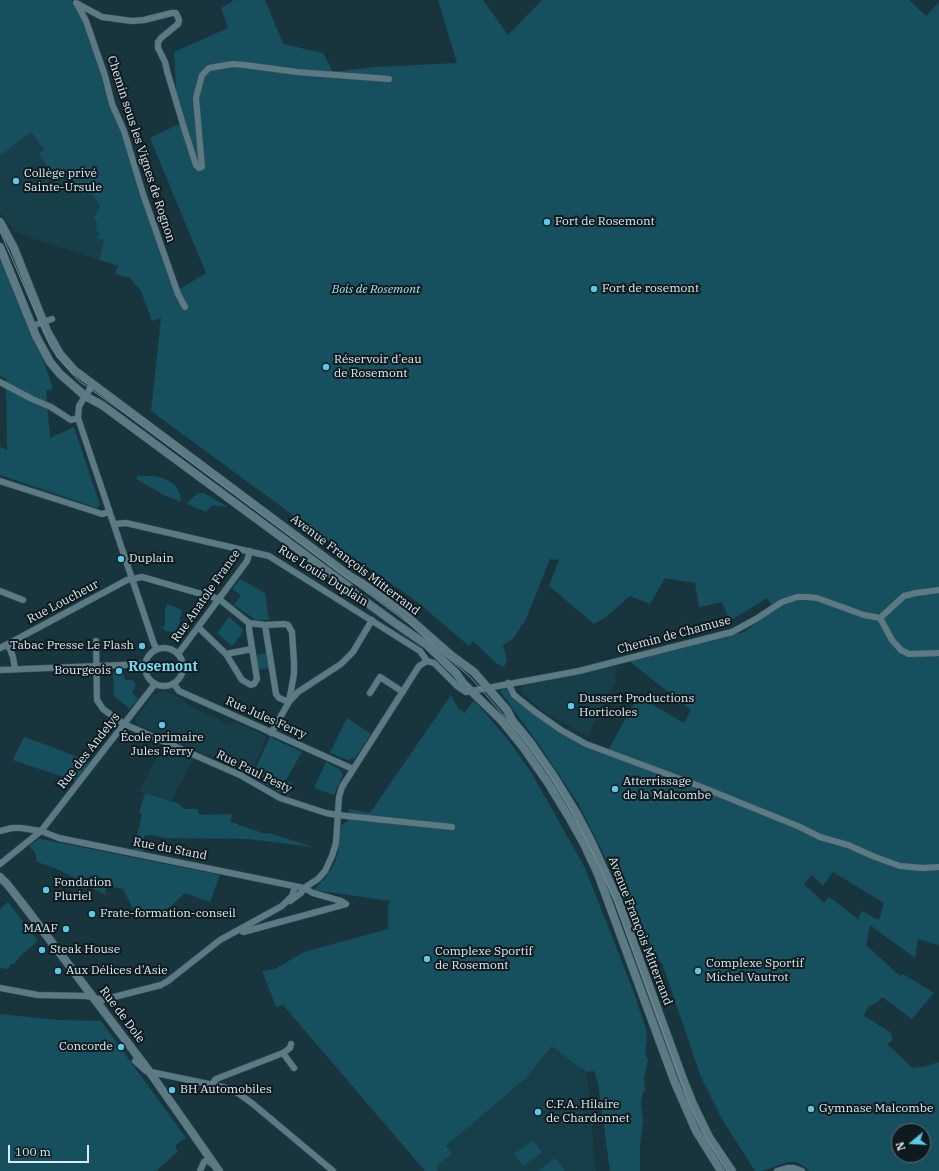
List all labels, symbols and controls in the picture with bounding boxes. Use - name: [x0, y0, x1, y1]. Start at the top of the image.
- street label: Chemin sous les Vignes de Rognon: [104, 54, 178, 244]
- place label: Collège privé Sainte-Ursule: [24, 167, 102, 195]
- marker: Collège privé Sainte-Ursule: [11, 176, 21, 186]
- place label: Fort de Rosemont: [555, 215, 655, 229]
- marker: Fort de Rosemont: [542, 217, 552, 227]
- place label: Fort de rosemont: [602, 282, 699, 296]
- park label: Bois de Rosemont: [332, 283, 420, 297]
- marker: Fort de rosemont: [589, 284, 599, 294]
- place label: Réservoir d'eau de Rosemont: [334, 353, 422, 381]
- marker: Réservoir d'eau de Rosemont: [321, 362, 331, 372]
- street label: Avenue François Mitterrand: [288, 512, 422, 618]
- street label: Rue Louis Duplain: [275, 543, 371, 609]
- street label: Rue Anatole France: [169, 547, 243, 645]
- place label: Duplain: [129, 552, 174, 566]
- marker: Duplain: [116, 554, 126, 564]
- street label: Rue Loucheur: [25, 577, 101, 627]
- street label: Chemin de Chamuse: [616, 613, 732, 657]
- place label: Tabac Presse Le Flash: [10, 639, 134, 653]
- marker: Tabac Presse Le Flash: [137, 641, 147, 651]
- district label: Rosemont: [128, 659, 198, 675]
- place label: Bourgeois: [54, 664, 111, 678]
- marker: Bourgeois: [114, 666, 124, 676]
- place label: Dussert Productions Horticoles: [579, 692, 694, 720]
- street label: Rue Jules Ferry: [223, 694, 309, 742]
- marker: Dussert Productions Horticoles: [566, 701, 576, 711]
- street label: Rue des Andelys: [55, 710, 123, 792]
- marker: École primaire Jules Ferry: [157, 720, 167, 730]
- place label: École primaire Jules Ferry: [120, 731, 204, 759]
- street label: Rue Paul Pesty: [214, 747, 294, 797]
- place label: Atterrissage de la Malcombe: [623, 775, 711, 803]
- marker: Atterrissage de la Malcombe: [610, 784, 620, 794]
- street label: Rue du Stand: [132, 835, 208, 863]
- street label: Avenue François Mitterrand: [605, 855, 675, 1007]
- place label: Fondation Pluriel: [54, 876, 112, 904]
- marker: Fondation Pluriel: [41, 885, 51, 895]
- place label: Frate-formation-conseil: [100, 907, 236, 921]
- marker: Frate-formation-conseil: [87, 909, 97, 919]
- place label: MAAF: [23, 922, 58, 936]
- marker: MAAF: [61, 924, 71, 934]
- place label: Steak House: [50, 943, 120, 957]
- marker: Steak House: [37, 945, 47, 955]
- place label: Complexe Sportif de Rosemont: [435, 945, 533, 973]
- marker: Complexe Sportif de Rosemont: [422, 954, 432, 964]
- place label: Complexe Sportif Michel Vautrot: [706, 957, 804, 985]
- place label: Aux Délices d'Asie: [66, 964, 168, 978]
- marker: Aux Délices d'Asie: [53, 966, 63, 976]
- marker: Complexe Sportif Michel Vautrot: [693, 966, 703, 976]
- street label: Rue de Dole: [96, 984, 148, 1046]
- place label: Concorde: [59, 1040, 113, 1054]
- marker: Concorde: [116, 1042, 126, 1052]
- place label: BH Automobiles: [180, 1083, 272, 1097]
- marker: BH Automobiles: [167, 1085, 177, 1095]
- place label: C.F.A. Hilaire de Chardonnet: [546, 1098, 630, 1126]
- place label: Gymnase Malcombe: [819, 1102, 933, 1116]
- marker: Gymnase Malcombe: [806, 1104, 816, 1114]
- marker: C.F.A. Hilaire de Chardonnet: [533, 1107, 543, 1117]
- north arrow: [891, 1123, 931, 1163]
- scale bar: [10, 1137, 91, 1163]
- text: N: [893, 1140, 909, 1153]
- text: 100 m: [15, 1144, 51, 1159]

